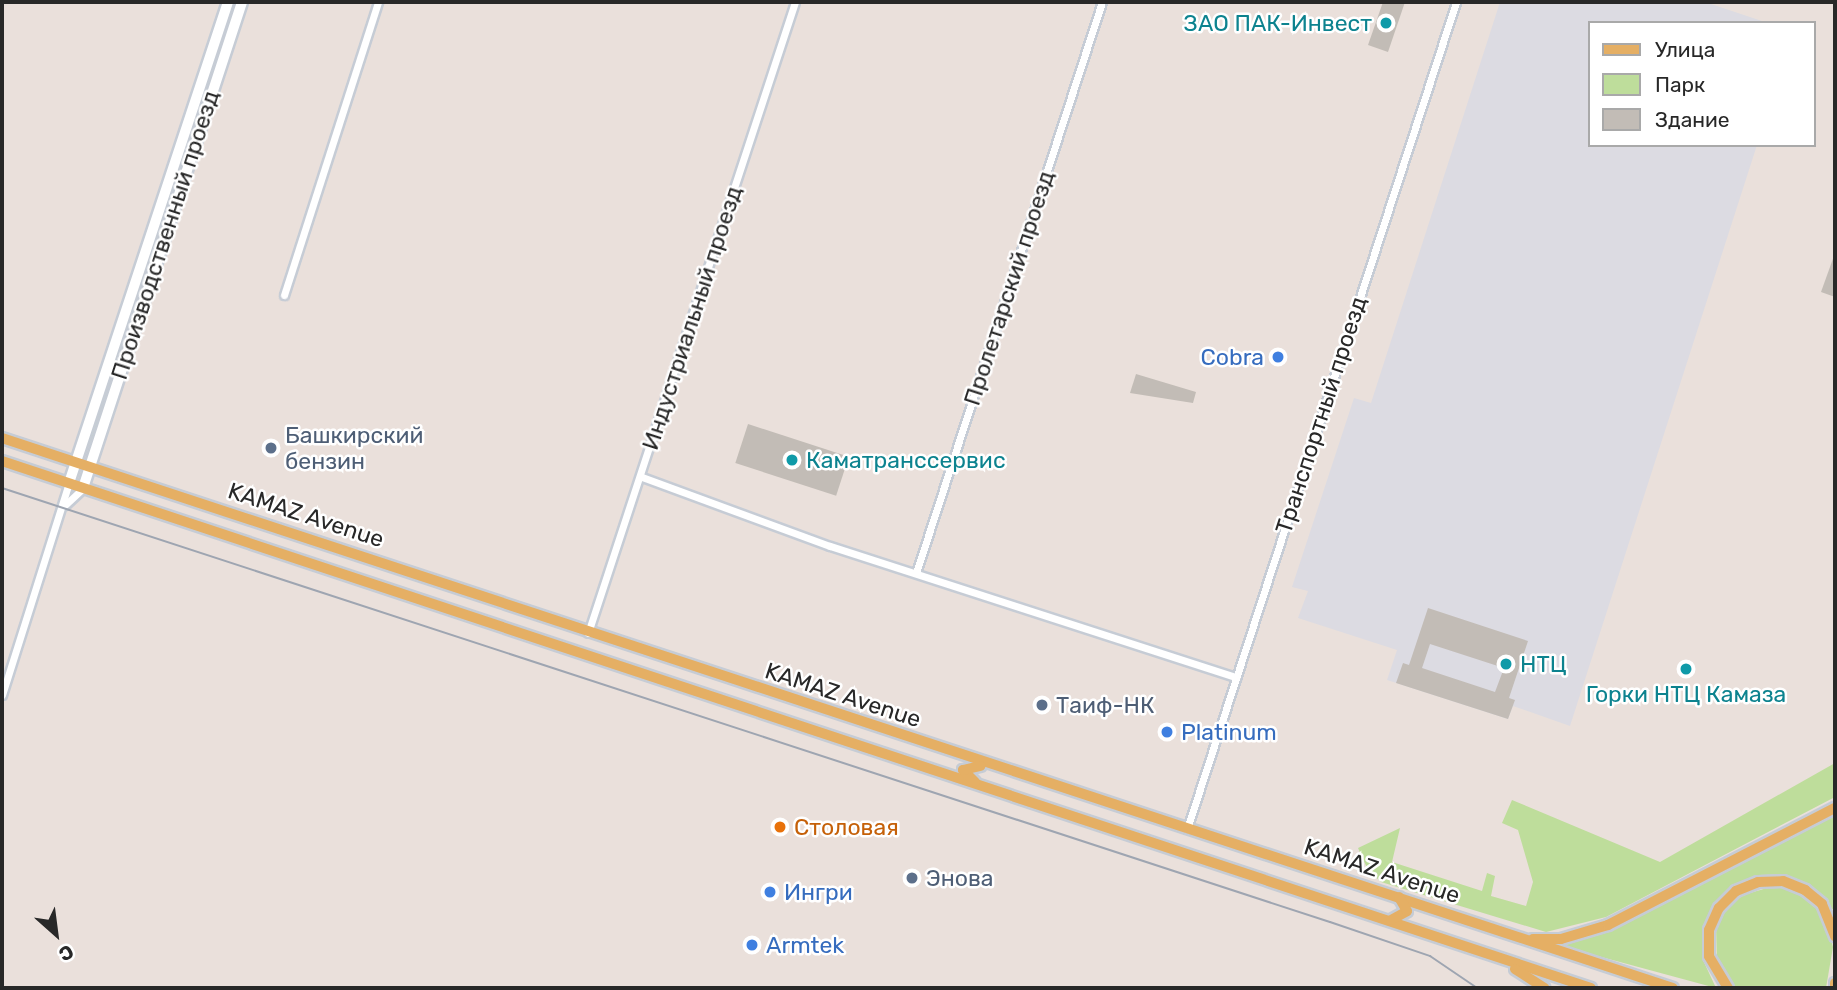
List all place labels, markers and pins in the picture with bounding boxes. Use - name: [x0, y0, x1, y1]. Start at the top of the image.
- place label: ЗАО ПАК-Инвест: [1184, 9, 1372, 37]
- marker: ЗАО ПАК-Инвест: [1378, 15, 1394, 31]
- place label: Cobra: [1201, 343, 1264, 371]
- marker: Cobra: [1270, 349, 1286, 365]
- place label: Башкирский бензин: [285, 421, 424, 475]
- marker: Башкирский бензин: [263, 440, 279, 456]
- place label: Каматранссервис: [806, 446, 1006, 474]
- marker: Каматранссервис: [784, 452, 800, 468]
- place label: НТЦ: [1520, 650, 1567, 678]
- marker: НТЦ: [1498, 656, 1514, 672]
- marker: Горки НТЦ Камаза: [1678, 661, 1694, 677]
- place label: Горки НТЦ Камаза: [1586, 680, 1786, 708]
- place label: Таиф-НК: [1056, 691, 1155, 719]
- marker: Таиф-НК: [1034, 697, 1050, 713]
- place label: Platinum: [1181, 718, 1277, 746]
- marker: Platinum: [1159, 724, 1175, 740]
- place label: Столовая: [794, 813, 899, 841]
- marker: Столовая: [772, 819, 788, 835]
- place label: Энова: [926, 864, 994, 892]
- marker: Энова: [904, 870, 920, 886]
- place label: Ингри: [784, 878, 853, 906]
- marker: Ингри: [762, 884, 778, 900]
- place label: Armtek: [766, 931, 844, 959]
- marker: Armtek: [744, 937, 760, 953]

